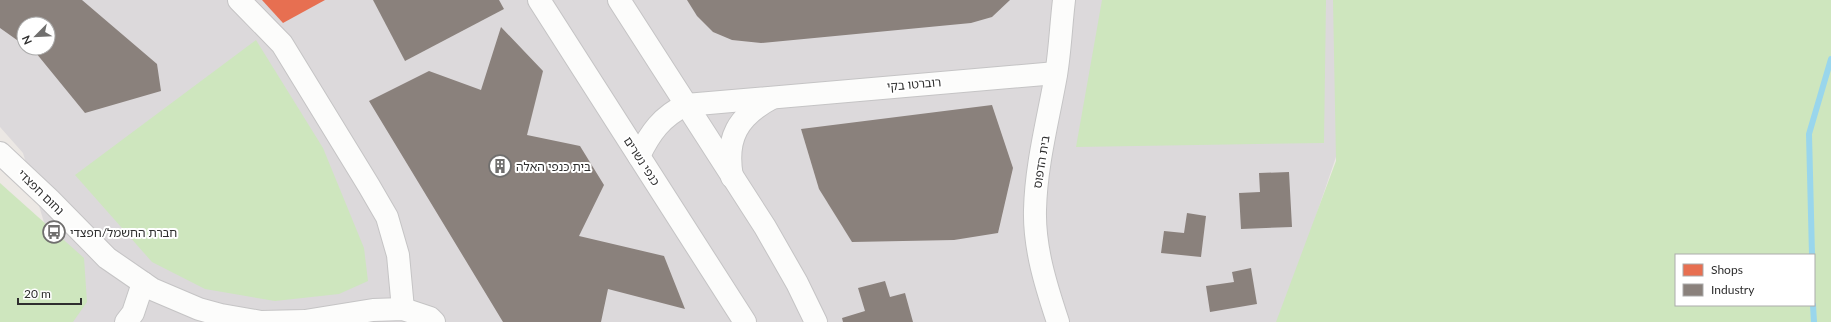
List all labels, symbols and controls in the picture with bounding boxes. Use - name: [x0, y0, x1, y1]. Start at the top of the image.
- north arrow: [16, 16, 56, 56]
- text: N: [19, 34, 34, 47]
- street label: רוברטו בקי: [886, 74, 942, 94]
- street label: כנפי נשרים: [621, 134, 663, 188]
- street label: בית הדפוס: [1029, 134, 1053, 190]
- building icon: בית כנפי האלה: [487, 153, 513, 179]
- place label: בית כנפי האלה: [516, 159, 591, 174]
- street label: נחום חפצדי: [15, 166, 67, 218]
- bus stop icon: חברת החשמל/חפצדי: [41, 219, 67, 245]
- place label: חברת החשמל/חפצדי: [70, 225, 177, 240]
- legend: [1675, 254, 1815, 306]
- text: Shops: [1711, 262, 1743, 277]
- scale bar: [18, 280, 81, 306]
- text: Industry: [1711, 282, 1755, 297]
- text: 20 m: [24, 286, 51, 301]

